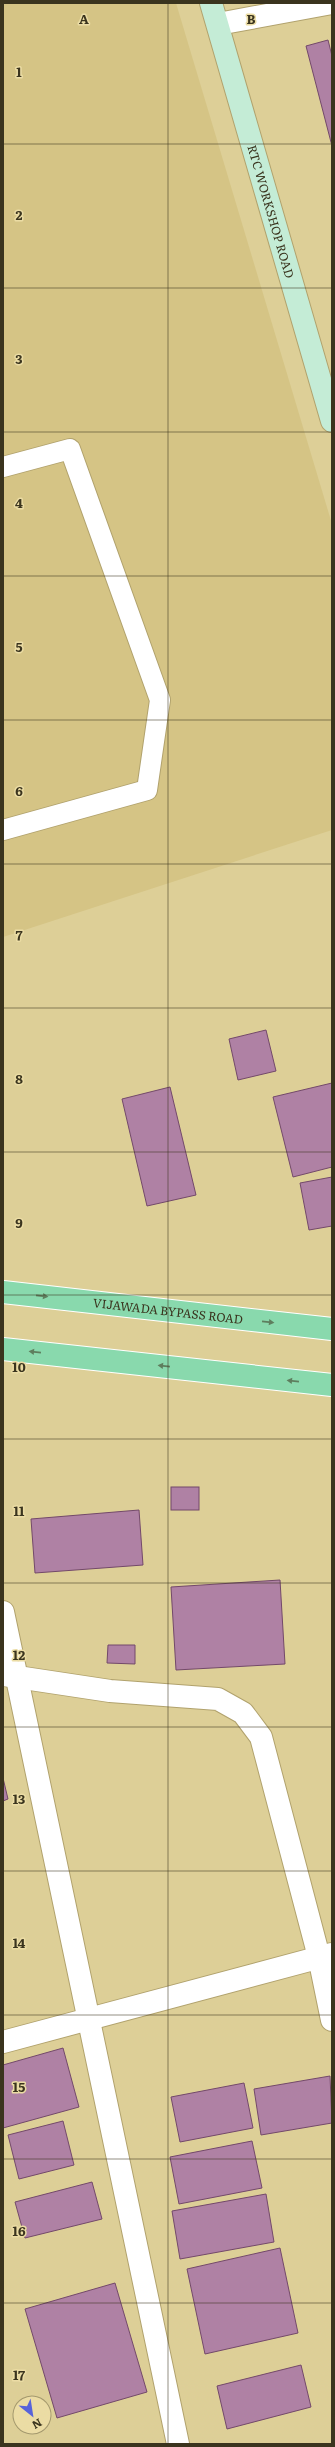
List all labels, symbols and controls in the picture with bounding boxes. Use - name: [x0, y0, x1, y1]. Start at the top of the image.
- text: A: [79, 9, 89, 28]
- text: B: [247, 9, 256, 28]
- text: 1: [16, 62, 22, 81]
- street label: RTC WORKSHOP ROAD: [244, 143, 299, 280]
- text: 2: [16, 205, 23, 224]
- text: 3: [15, 349, 23, 368]
- text: 4: [15, 493, 23, 512]
- text: 5: [15, 637, 23, 656]
- text: 6: [15, 781, 23, 800]
- text: 7: [15, 925, 23, 944]
- text: 8: [15, 1069, 23, 1088]
- text: 9: [15, 1213, 23, 1232]
- one-way arrow: [36, 1293, 48, 1299]
- street label: VIJAWADA BYPASS ROAD: [92, 1293, 244, 1328]
- one-way arrow: [262, 1318, 274, 1325]
- one-way arrow: [29, 1349, 41, 1356]
- text: 10: [12, 1357, 26, 1376]
- one-way arrow: [158, 1363, 170, 1370]
- one-way arrow: [287, 1377, 299, 1384]
- text: 11: [14, 1501, 25, 1520]
- text: 12: [13, 1645, 25, 1664]
- text: 13: [13, 1789, 25, 1808]
- text: 14: [13, 1933, 26, 1952]
- text: 15: [13, 2077, 25, 2096]
- text: 16: [13, 2221, 26, 2240]
- text: 17: [13, 2365, 25, 2384]
- north arrow: [12, 2395, 52, 2435]
- text: N: [30, 2415, 45, 2434]

